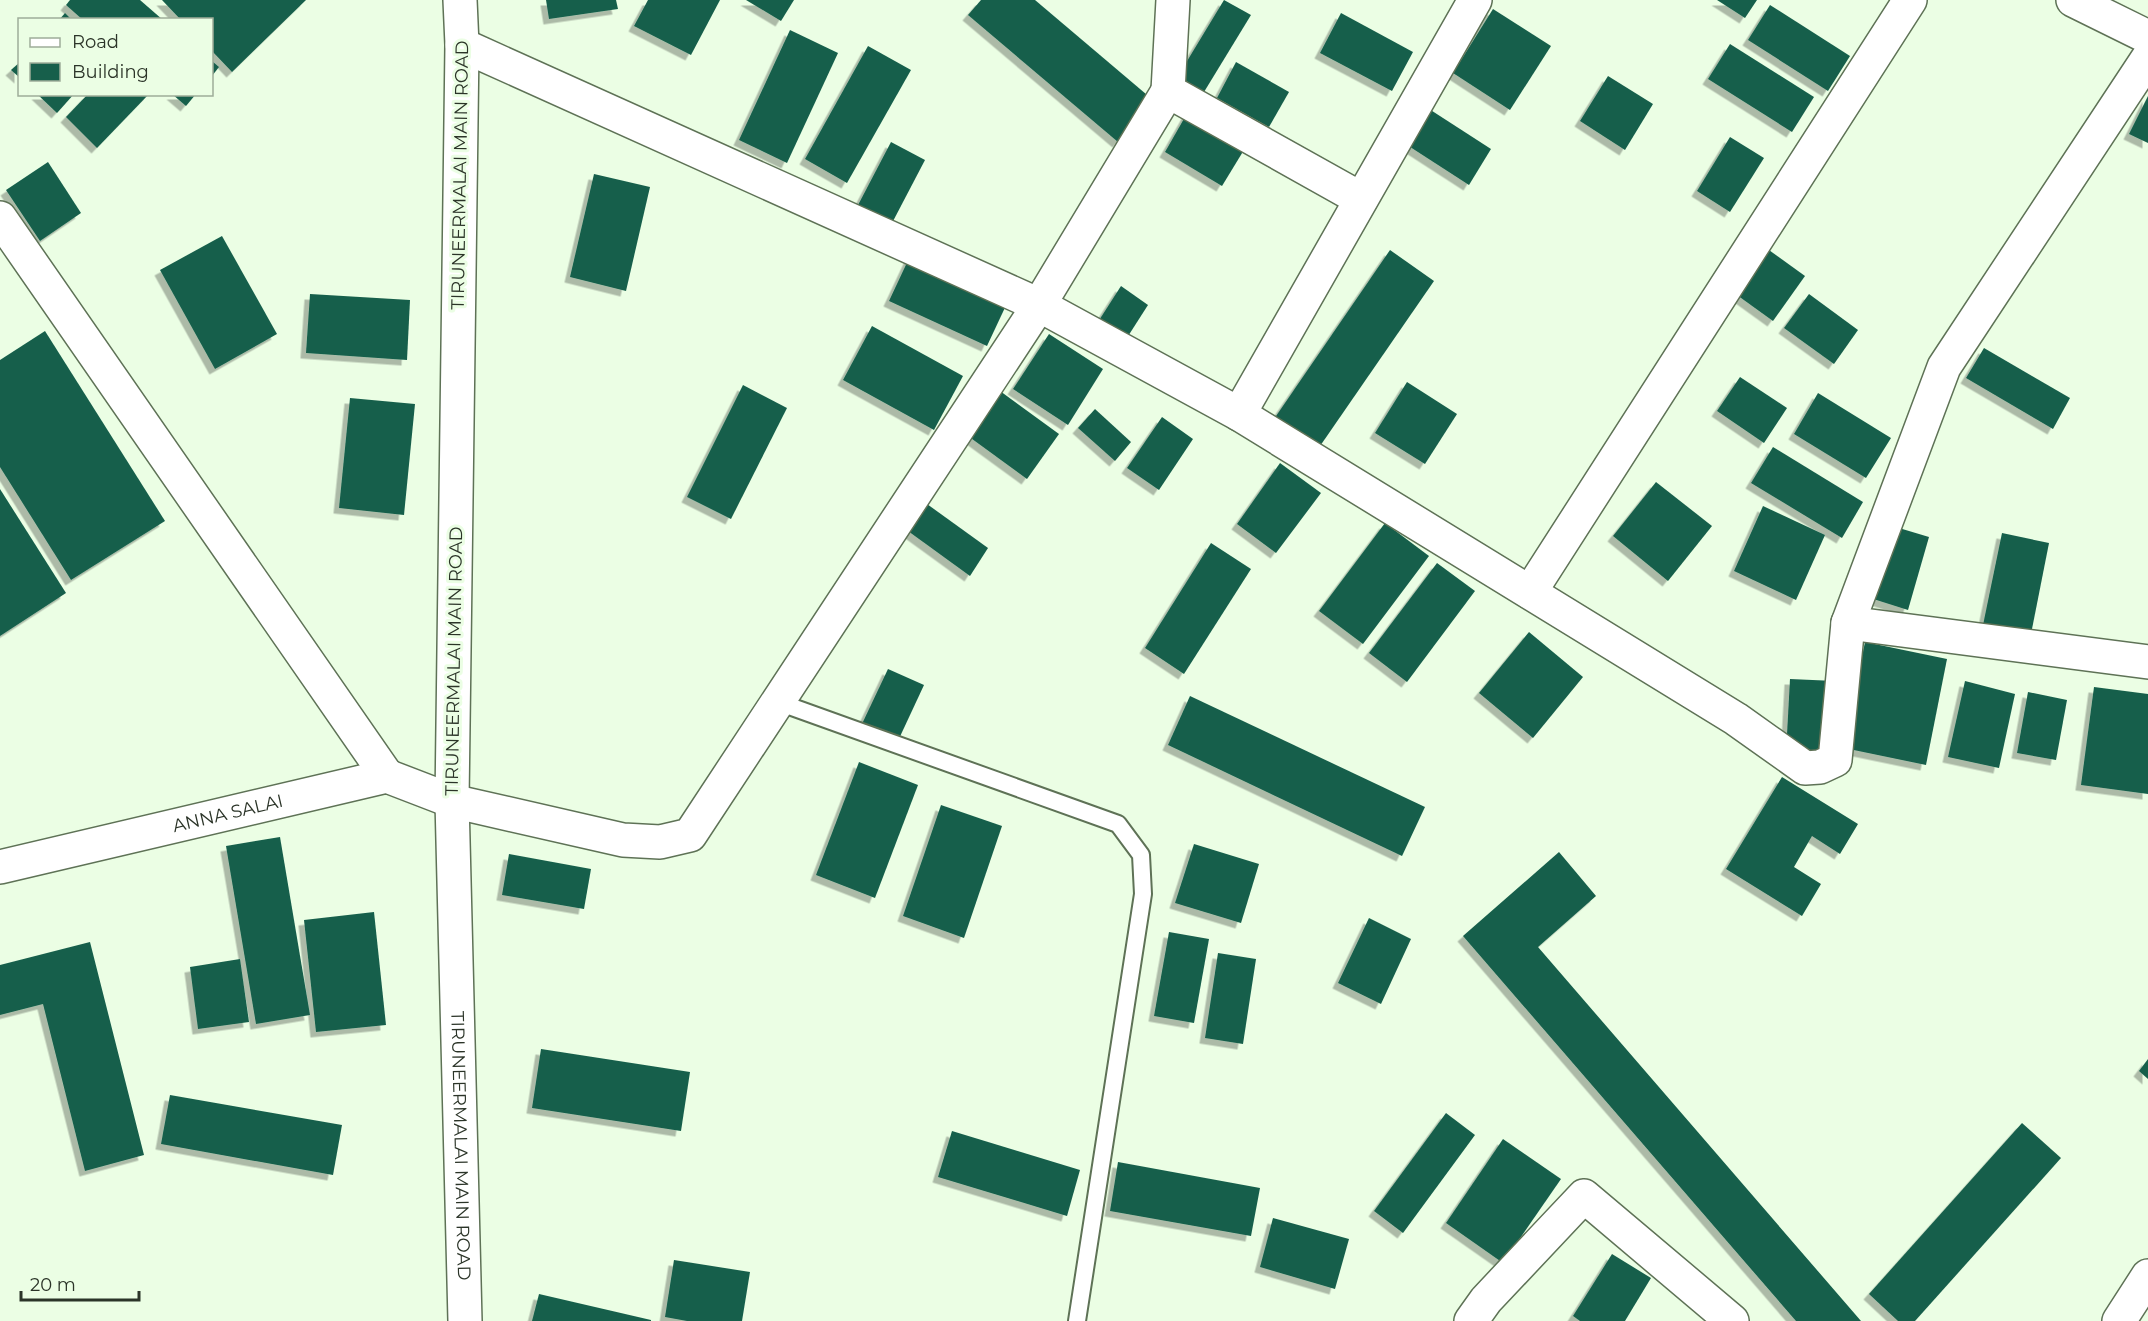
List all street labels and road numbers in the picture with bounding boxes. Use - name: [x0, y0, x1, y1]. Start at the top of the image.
- street label: TIRUNEERMALAI MAIN ROAD: [447, 40, 473, 310]
- street label: TIRUNEERMALAI MAIN ROAD: [441, 526, 467, 796]
- street label: ANNA SALAI: [170, 790, 285, 837]
- street label: TIRUNEERMALAI MAIN ROAD: [446, 1011, 475, 1281]

